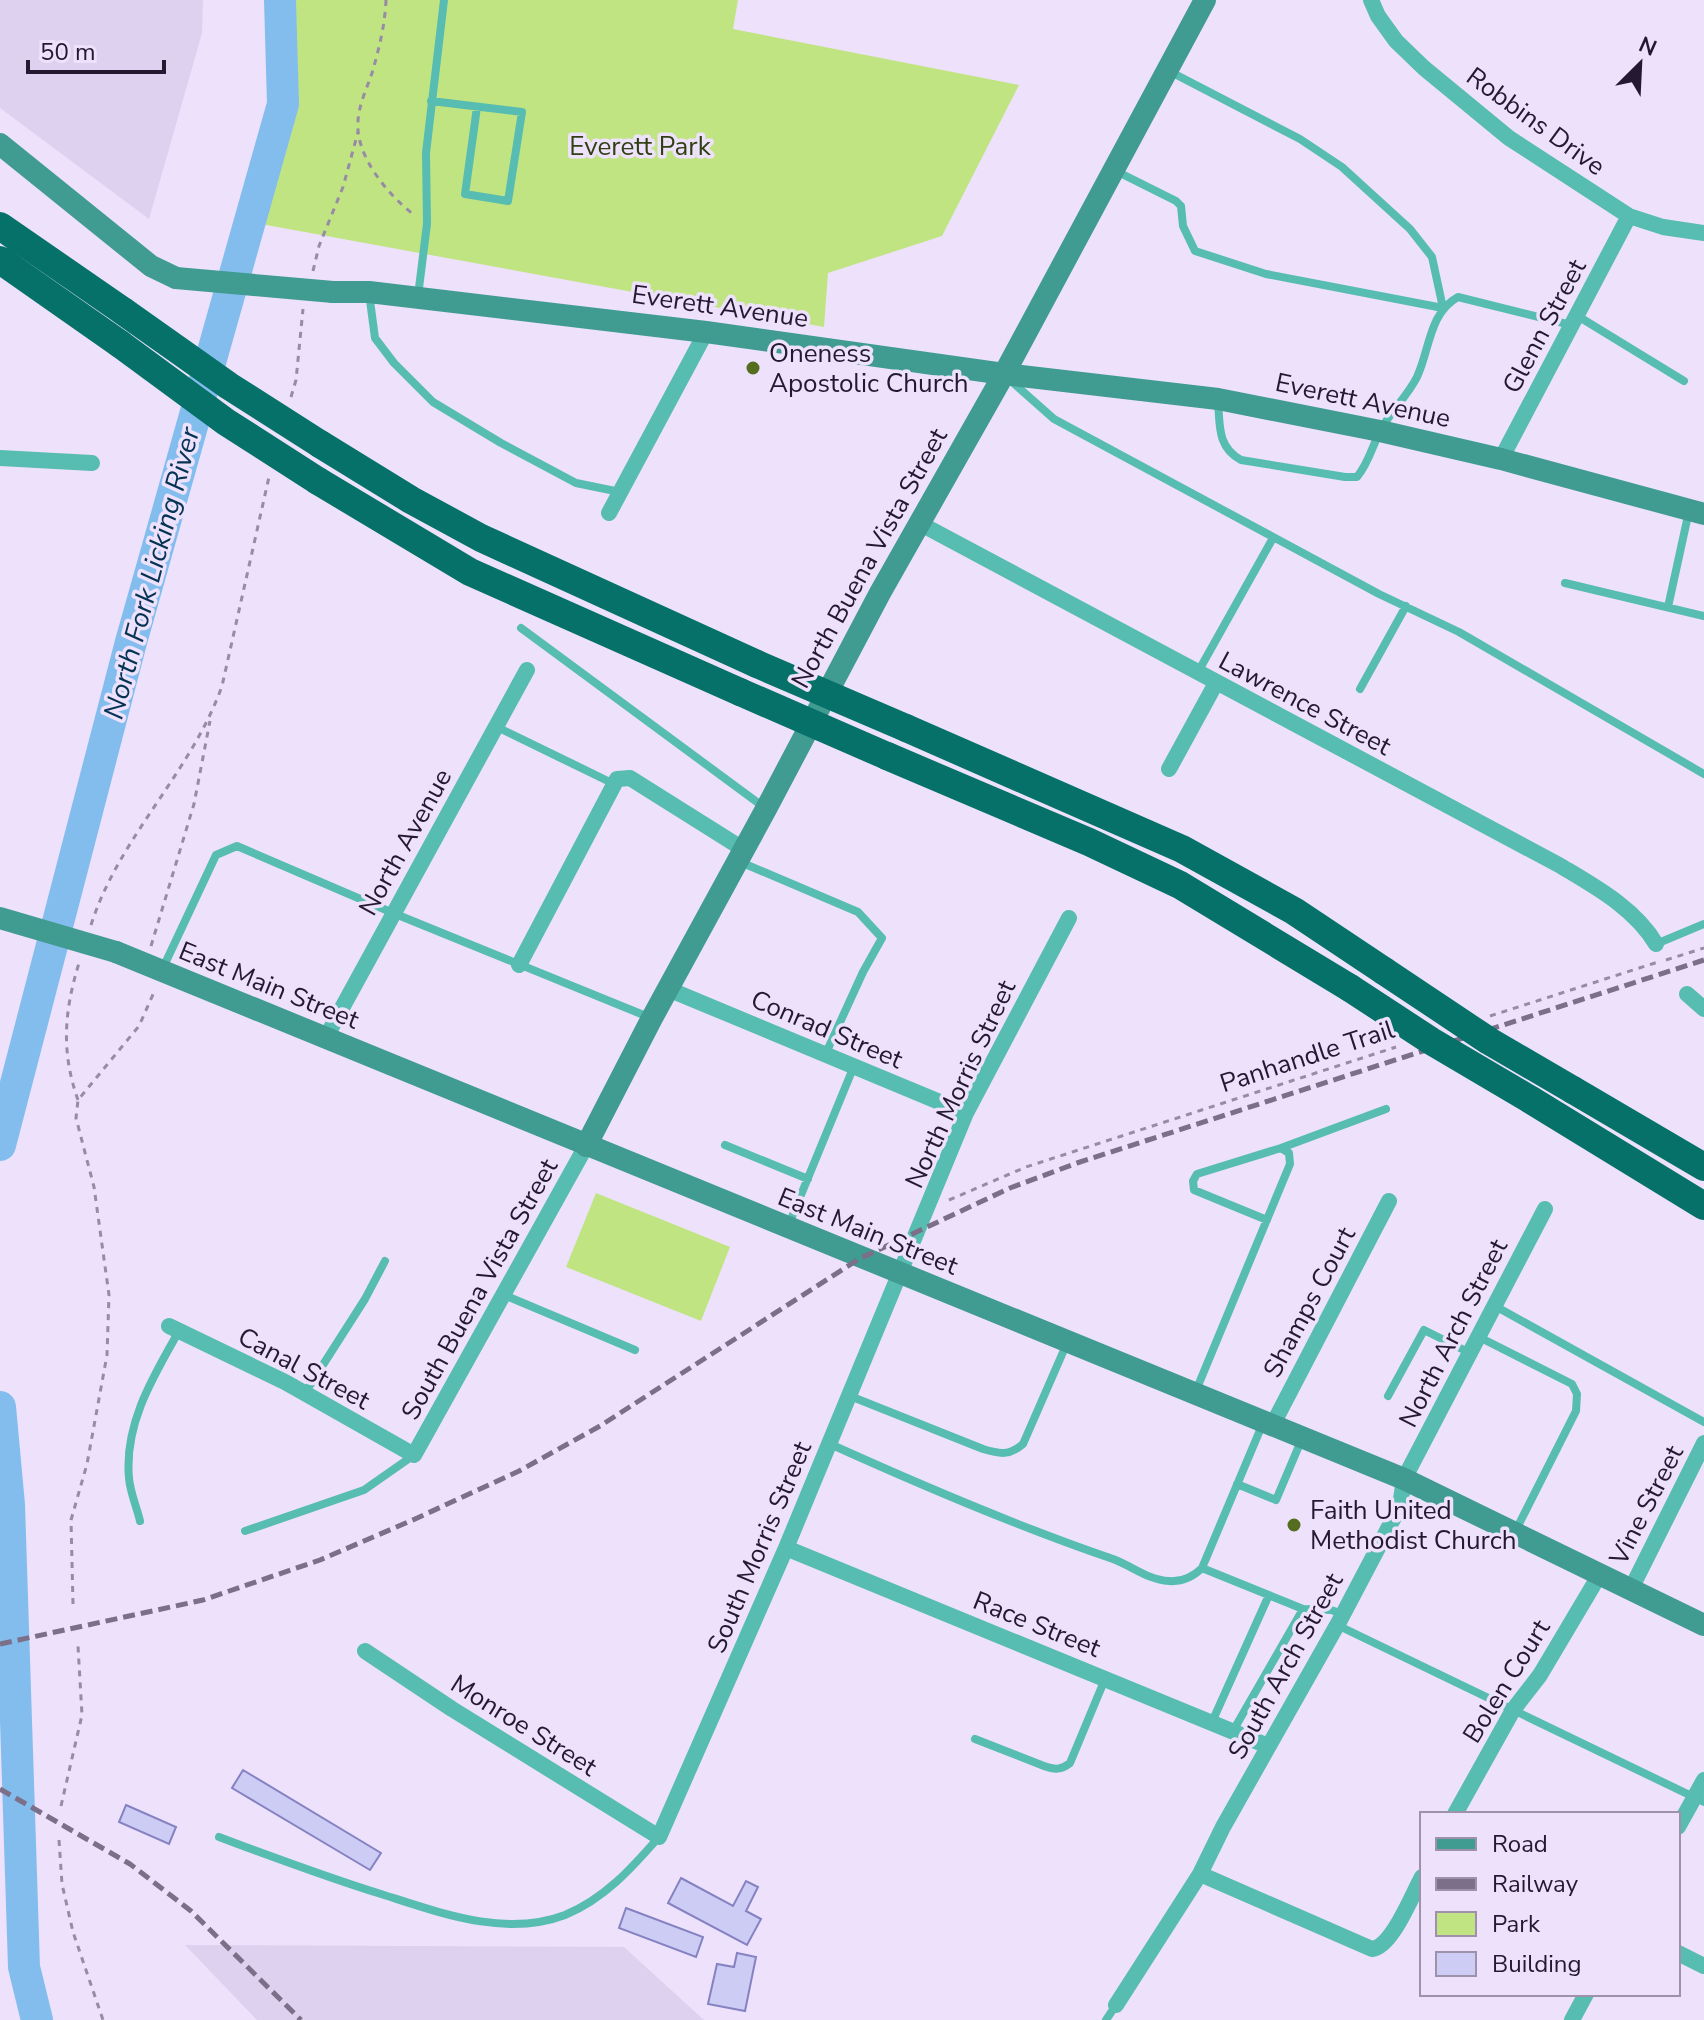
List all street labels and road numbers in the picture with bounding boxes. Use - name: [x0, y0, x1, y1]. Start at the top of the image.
- street label: Robbins Drive: [1459, 59, 1612, 184]
- street label: Glenn Street: [1494, 252, 1595, 400]
- street label: Everett Avenue: [629, 277, 810, 336]
- street label: Everett Avenue: [1272, 365, 1454, 436]
- street label: North Buena Vista Street: [783, 421, 956, 695]
- street label: Lawrence Street: [1212, 643, 1398, 764]
- street label: North Avenue: [351, 763, 460, 922]
- street label: East Main Street: [174, 933, 365, 1038]
- street label: North Morris Street: [897, 974, 1024, 1194]
- street label: Conrad Street: [746, 982, 909, 1077]
- street label: Panhandle Trail: [1216, 1012, 1399, 1101]
- street label: South Buena Vista Street: [393, 1152, 566, 1426]
- street label: East Main Street: [773, 1179, 964, 1284]
- street label: Shamps Court: [1255, 1220, 1364, 1384]
- street label: North Arch Street: [1391, 1232, 1516, 1433]
- street label: Canal Street: [232, 1319, 377, 1418]
- street label: South Morris Street: [699, 1435, 820, 1659]
- street label: Vine Street: [1601, 1438, 1692, 1572]
- street label: South Arch Street: [1220, 1566, 1352, 1766]
- street label: Race Street: [968, 1583, 1106, 1666]
- street label: Bolen Court: [1455, 1612, 1559, 1750]
- street label: Monroe Street: [444, 1666, 604, 1785]

